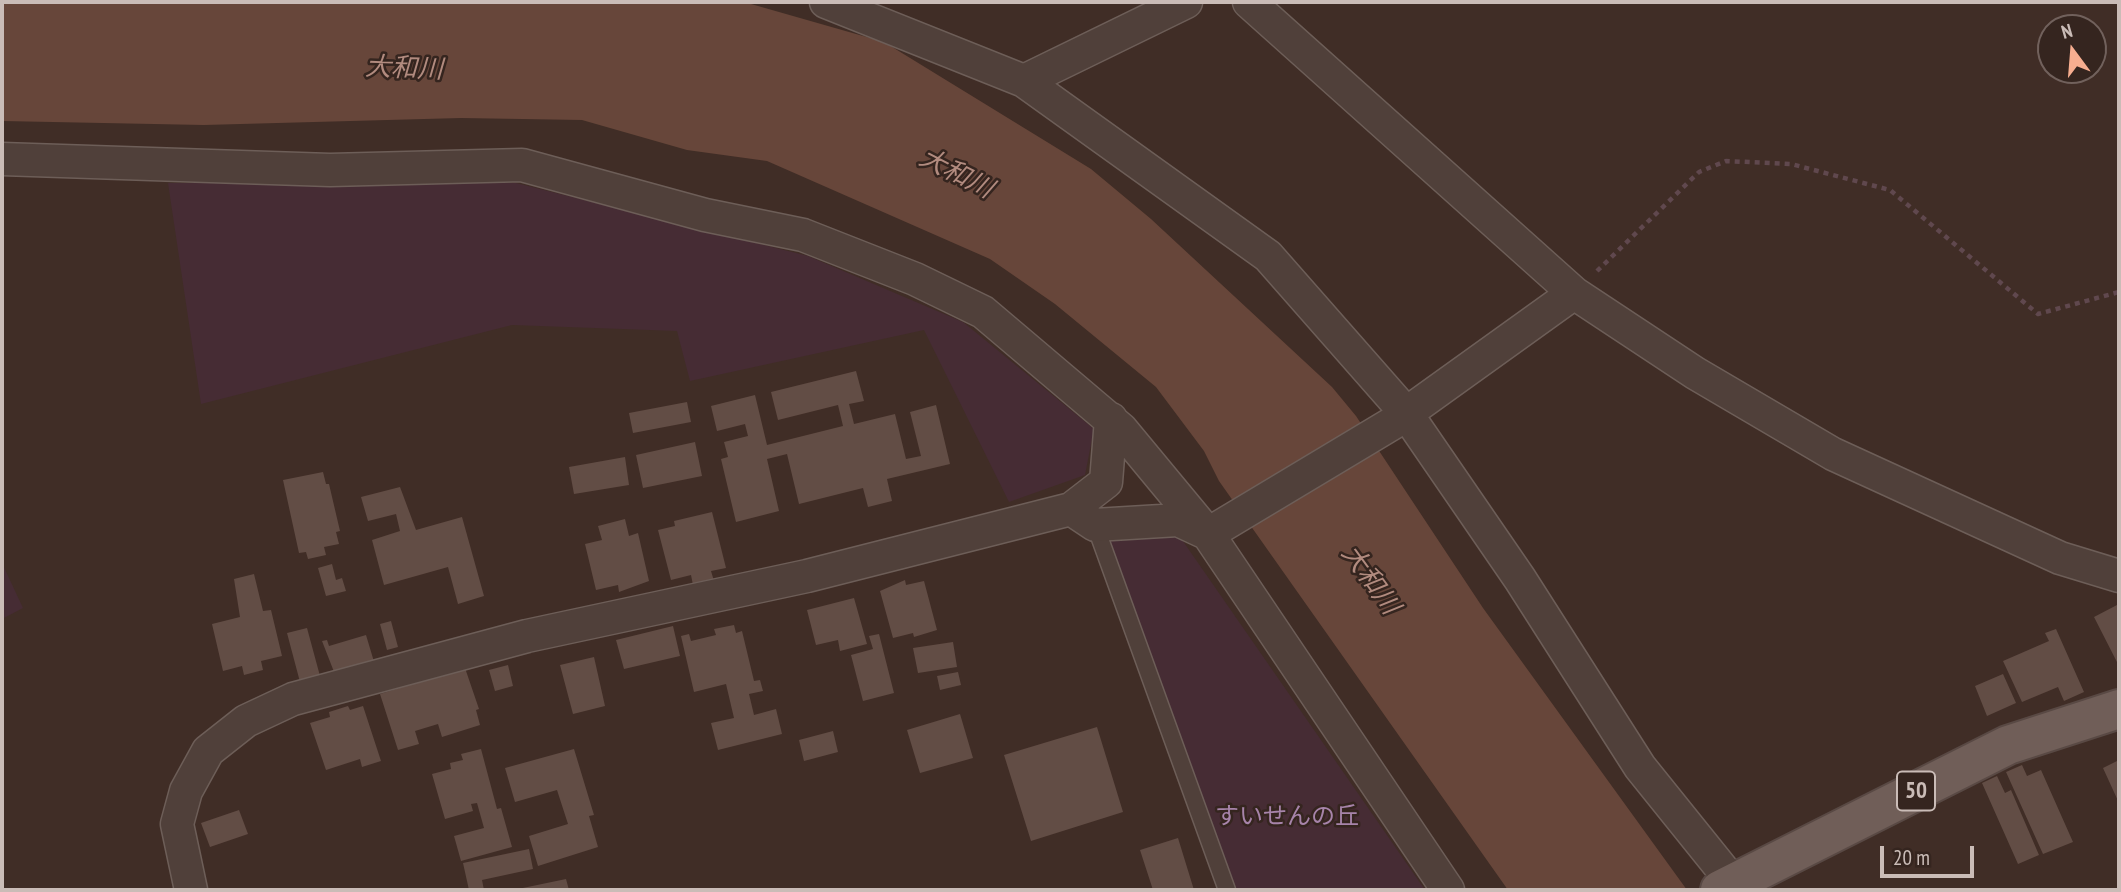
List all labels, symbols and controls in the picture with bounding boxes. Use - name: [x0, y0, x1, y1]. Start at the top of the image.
- north arrow: [2037, 14, 2107, 84]
- text: N: [2059, 18, 2075, 44]
- water label: 大和川: [364, 52, 444, 86]
- water label: 大和川: [914, 142, 998, 206]
- water label: 大和川: [1334, 539, 1406, 621]
- road number: 50: [1897, 772, 1935, 810]
- park label: すいせんの丘: [1215, 803, 1359, 831]
- scale bar: [1883, 832, 1978, 876]
- text: 20 m: [1893, 844, 1930, 871]

